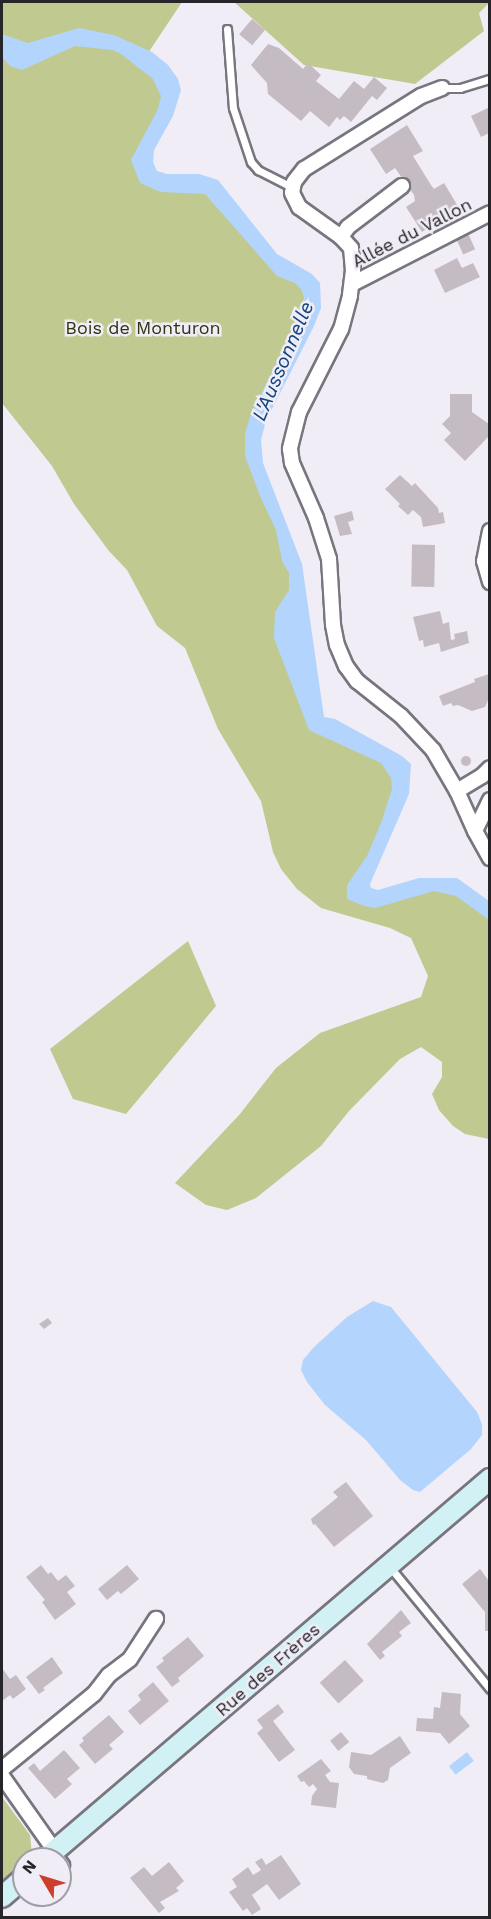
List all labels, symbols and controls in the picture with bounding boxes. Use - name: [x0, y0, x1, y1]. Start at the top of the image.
- street label: Allée du Vallon: [348, 193, 476, 273]
- water label: L'Aussonnelle: [247, 298, 319, 424]
- park label: Bois de Monturon: [65, 317, 221, 339]
- street label: Rue des Frères: [211, 1619, 325, 1721]
- north arrow: [12, 1847, 72, 1907]
- text: N: [18, 1856, 40, 1877]

